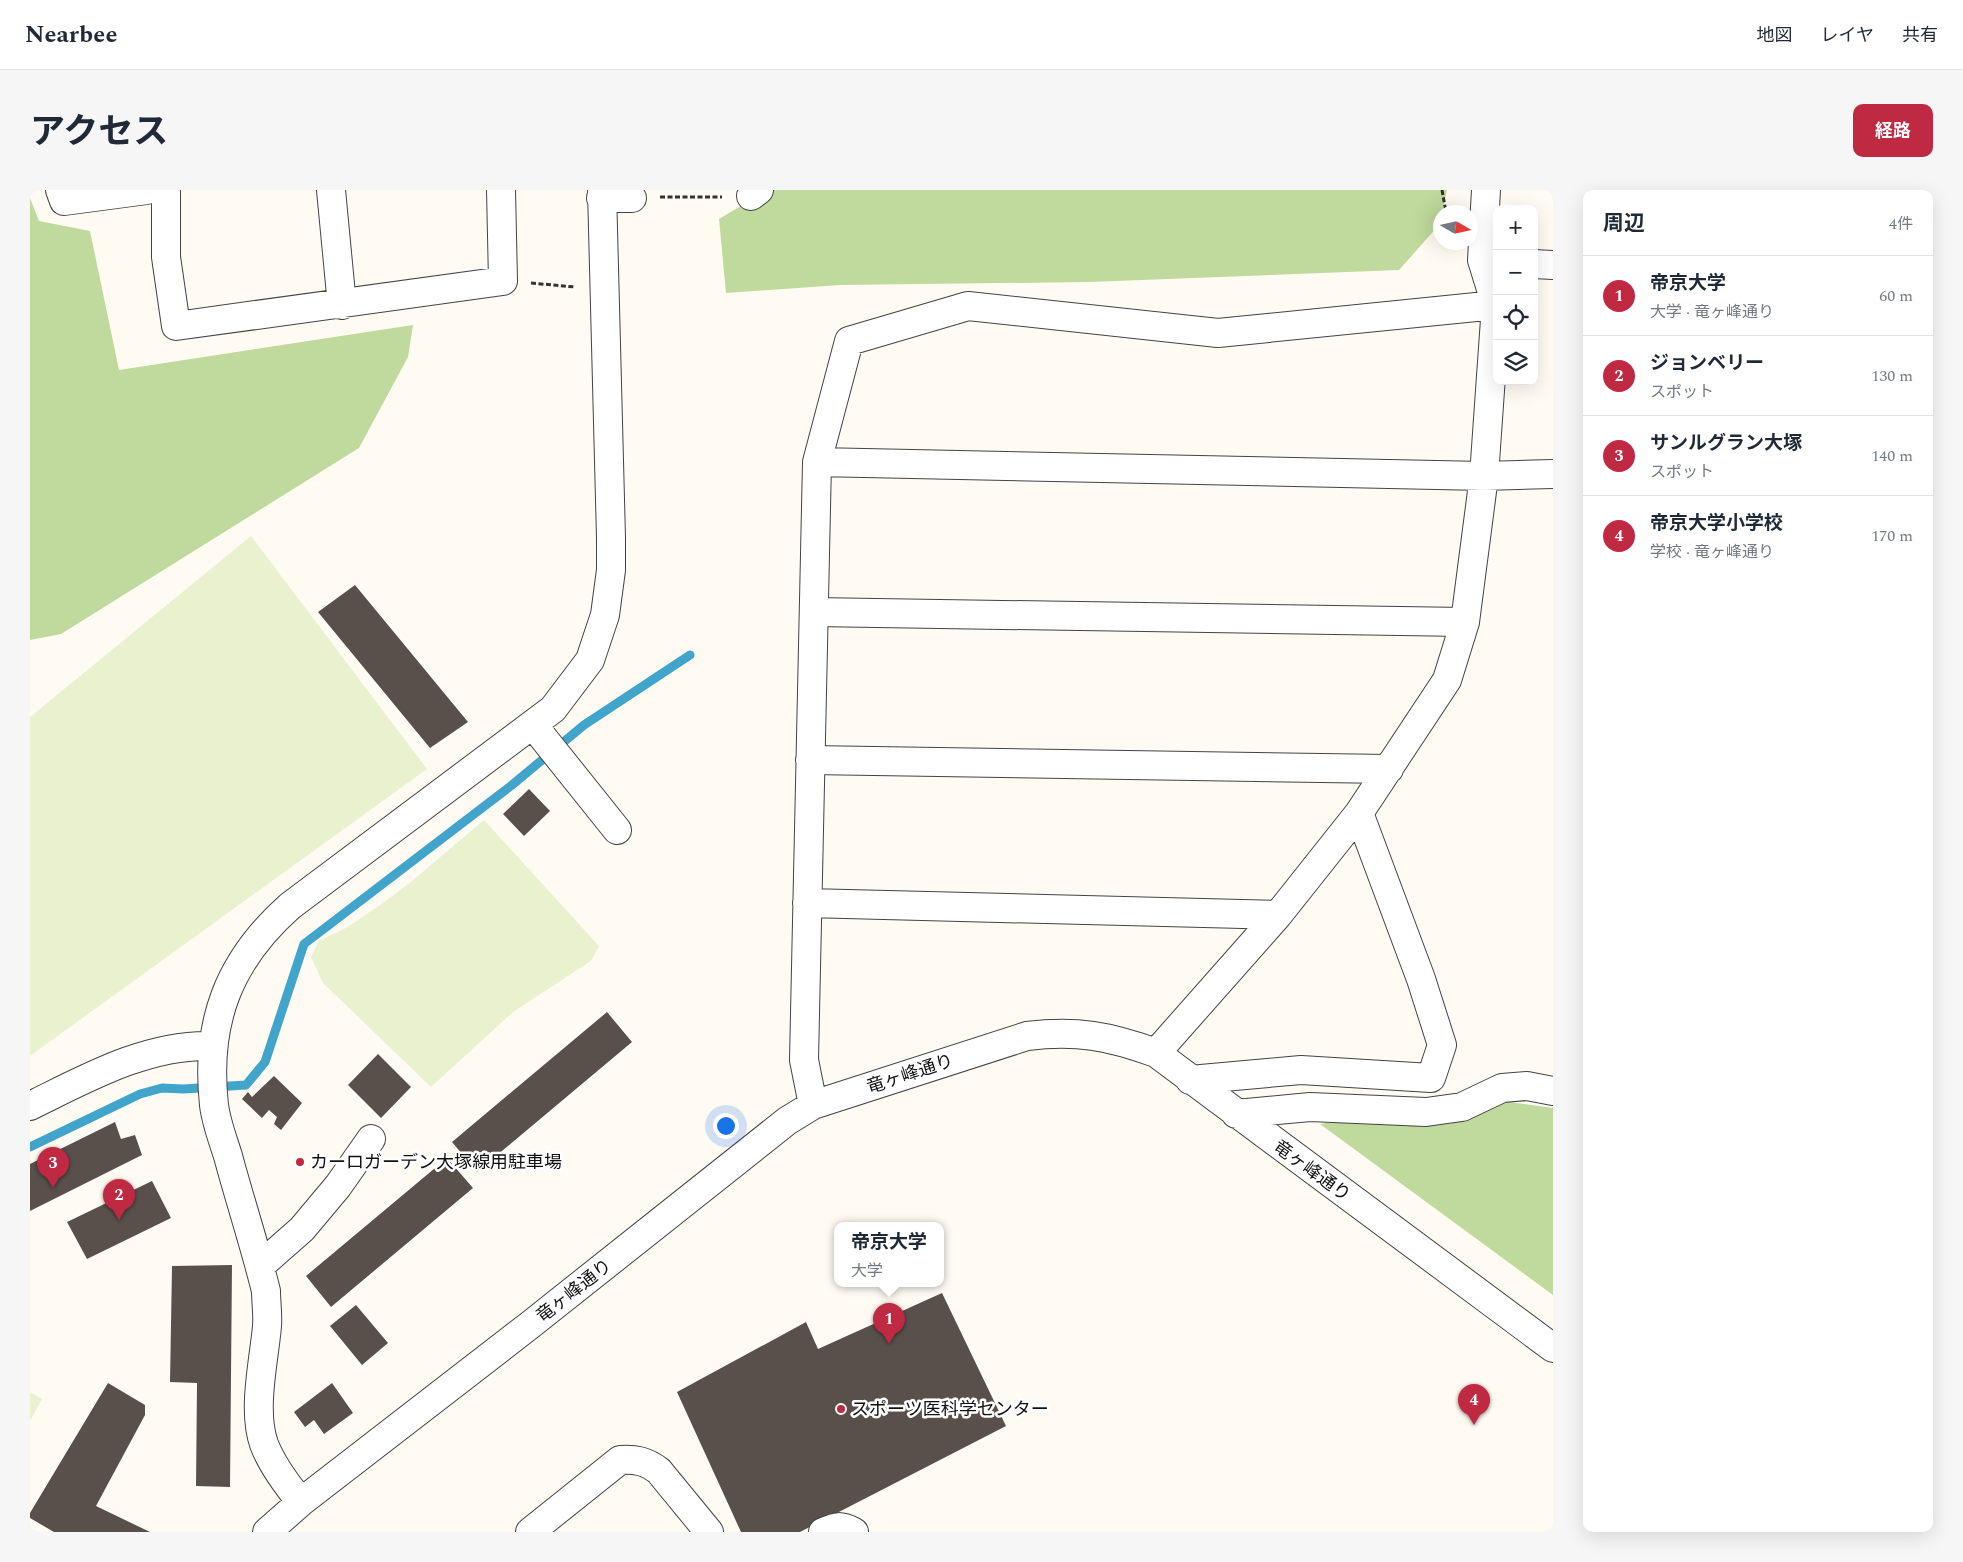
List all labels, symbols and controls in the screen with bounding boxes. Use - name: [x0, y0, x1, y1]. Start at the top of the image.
- text: Nearbee: [25, 17, 117, 53]
- text: 地図: [1757, 22, 1793, 49]
- text: レイヤ: [1821, 22, 1874, 49]
- text: 共有: [1902, 22, 1938, 49]
- button: 経路: [1853, 104, 1933, 157]
- text: アクセス: [30, 106, 168, 159]
- north arrow: [1433, 205, 1478, 250]
- map controls: [1493, 205, 1538, 385]
- button: +: [1493, 205, 1538, 250]
- text: 周辺: [1603, 208, 1645, 240]
- text: 4件: [1889, 212, 1913, 236]
- button: −: [1493, 250, 1538, 295]
- text: 帝京大学: [1650, 269, 1726, 298]
- text: 1: [1615, 284, 1623, 308]
- text: 60 m: [1879, 284, 1913, 308]
- button: locate: [1493, 295, 1538, 340]
- text: 大学 · 竜ヶ峰通り: [1650, 300, 1774, 324]
- button: layers: [1493, 340, 1538, 385]
- text: ジョンベリー: [1650, 349, 1764, 378]
- text: 2: [1615, 364, 1623, 388]
- text: 130 m: [1871, 364, 1913, 388]
- text: スポット: [1650, 380, 1714, 404]
- text: サンルグラン大塚: [1650, 429, 1802, 458]
- text: 3: [1615, 444, 1623, 468]
- text: 140 m: [1871, 444, 1913, 468]
- text: スポット: [1650, 460, 1714, 484]
- text: 帝京大学小学校: [1650, 509, 1783, 538]
- text: 4: [1615, 524, 1623, 548]
- text: 170 m: [1871, 524, 1913, 548]
- text: 学校 · 竜ヶ峰通り: [1650, 540, 1774, 564]
- street label: 竜ヶ峰通り: [863, 1047, 957, 1101]
- your location: [713, 1113, 739, 1139]
- street label: 竜ヶ峰通り: [1268, 1134, 1356, 1208]
- pin: 3: [37, 1147, 69, 1188]
- place label: カーロガーデン大塚線用駐車場: [310, 1149, 562, 1176]
- marker: カーロガーデン大塚線用駐車場: [294, 1156, 306, 1168]
- pin: 2: [103, 1179, 135, 1220]
- popup: [834, 1222, 944, 1287]
- text: 帝京大学: [851, 1228, 927, 1257]
- street label: 竜ヶ峰通り: [530, 1253, 618, 1329]
- text: 大学: [851, 1259, 883, 1283]
- pin: 1: [873, 1303, 905, 1344]
- pin: 4: [1458, 1384, 1490, 1425]
- place label: スポーツ医科学センター: [851, 1396, 1049, 1423]
- marker: スポーツ医科学センター: [835, 1403, 847, 1415]

